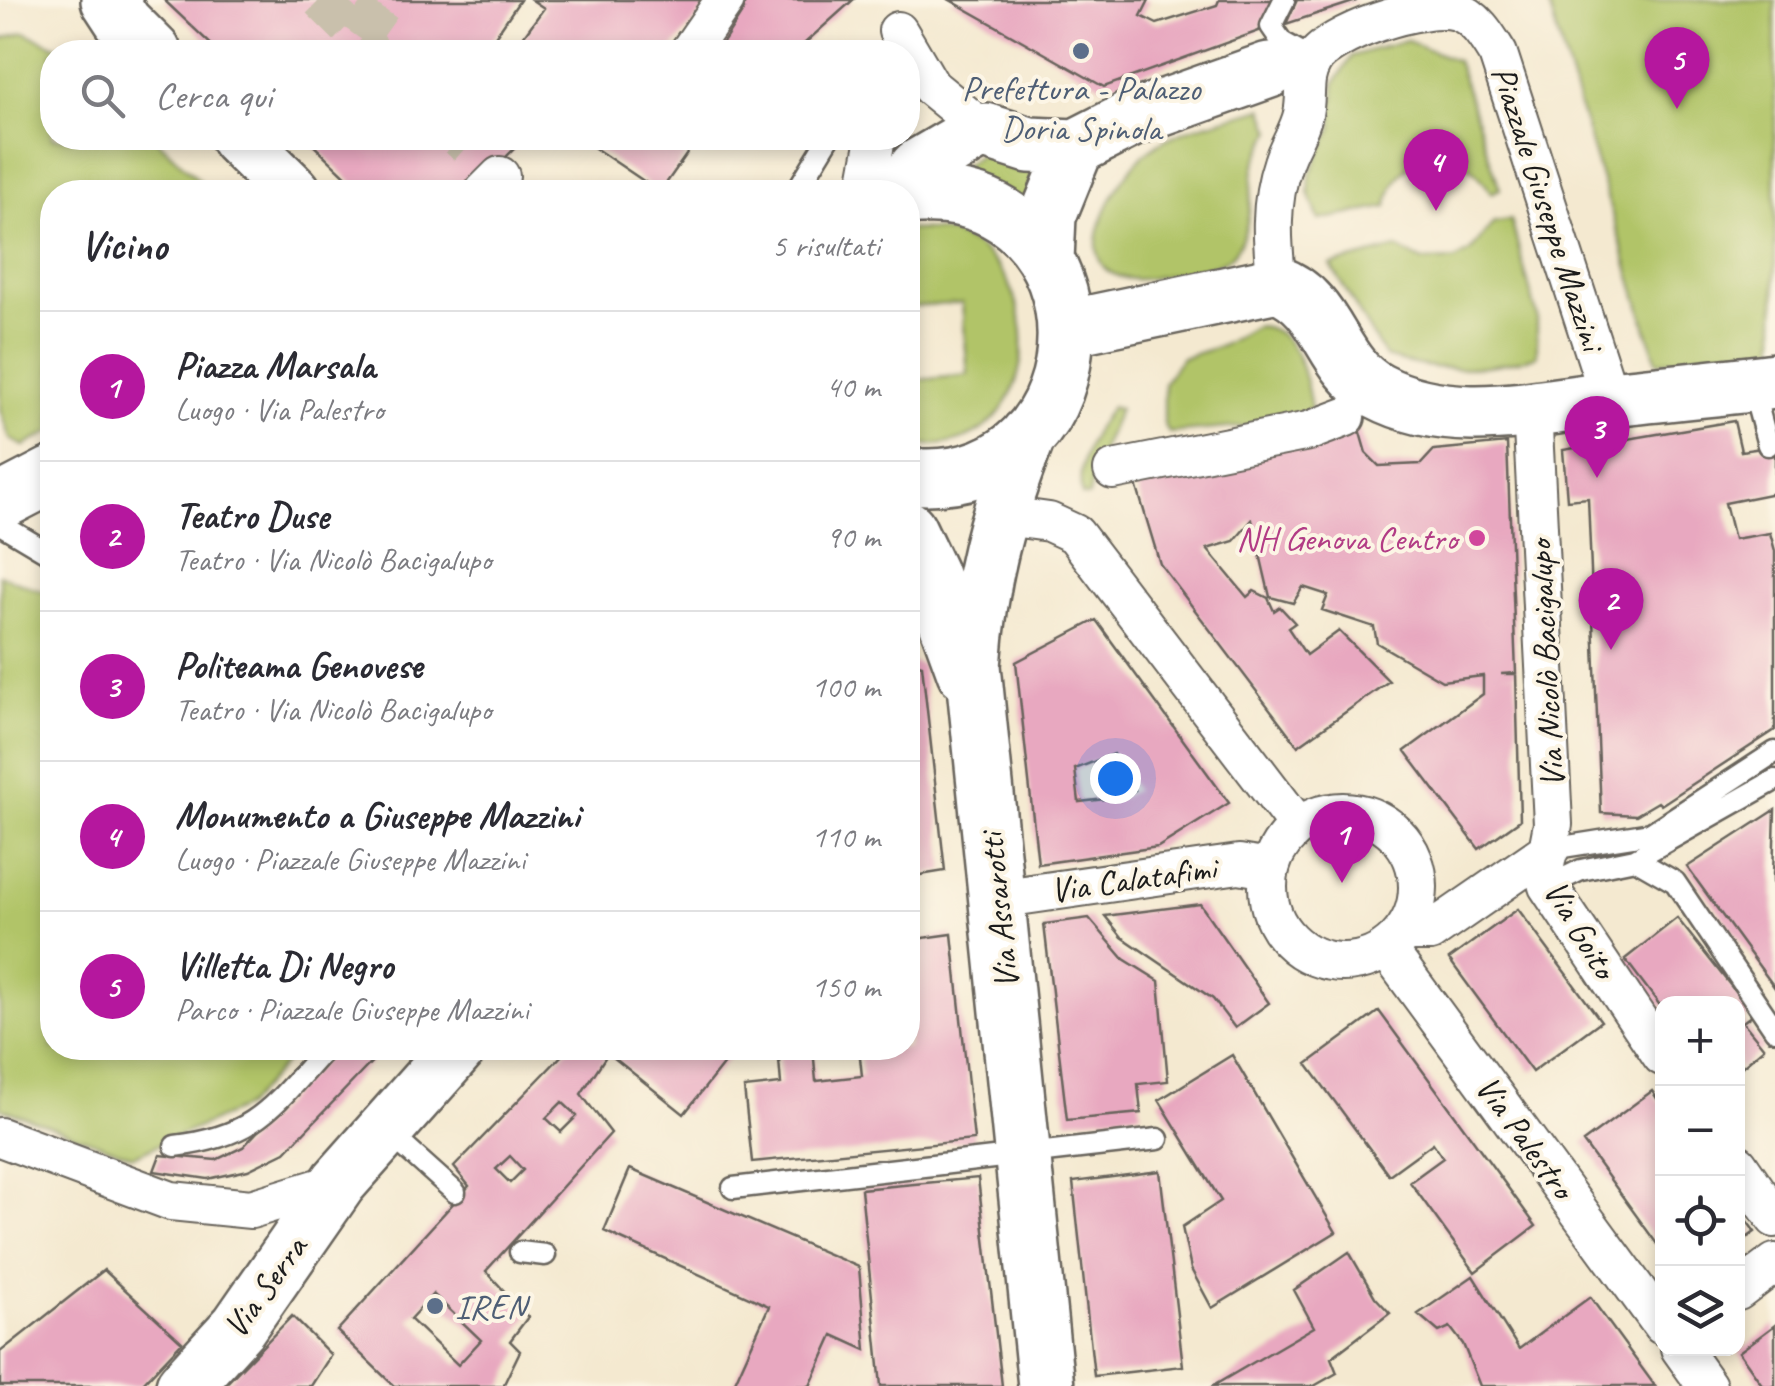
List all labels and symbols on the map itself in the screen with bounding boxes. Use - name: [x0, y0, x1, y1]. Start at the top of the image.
- pin: 5: [1644, 27, 1710, 109]
- marker: Prefettura - Palazzo Doria Spinola: [1070, 40, 1092, 62]
- street label: Piazzale Giuseppe Mazzini: [1481, 60, 1616, 360]
- place label: Prefettura - Palazzo Doria Spinola: [962, 66, 1202, 151]
- pin: 4: [1404, 128, 1468, 211]
- pin: 3: [1564, 396, 1630, 478]
- place label: NH Genova Centro: [1236, 516, 1461, 561]
- marker: NH Genova Centro: [1466, 527, 1488, 549]
- street label: Via Nicolò Bacigalupo: [1517, 535, 1575, 789]
- pin: 2: [1578, 568, 1644, 650]
- your location: [1090, 753, 1141, 804]
- pin: 1: [1310, 800, 1374, 883]
- street label: Via Assarotti: [968, 826, 1030, 991]
- street label: Via Calatafimi: [1047, 845, 1223, 913]
- street label: Via Goito: [1533, 872, 1629, 989]
- street label: Via Palestro: [1465, 1067, 1587, 1210]
- street label: Via Serra: [213, 1225, 319, 1347]
- place label: IREN: [455, 1284, 531, 1329]
- marker: IREN: [424, 1295, 446, 1317]

